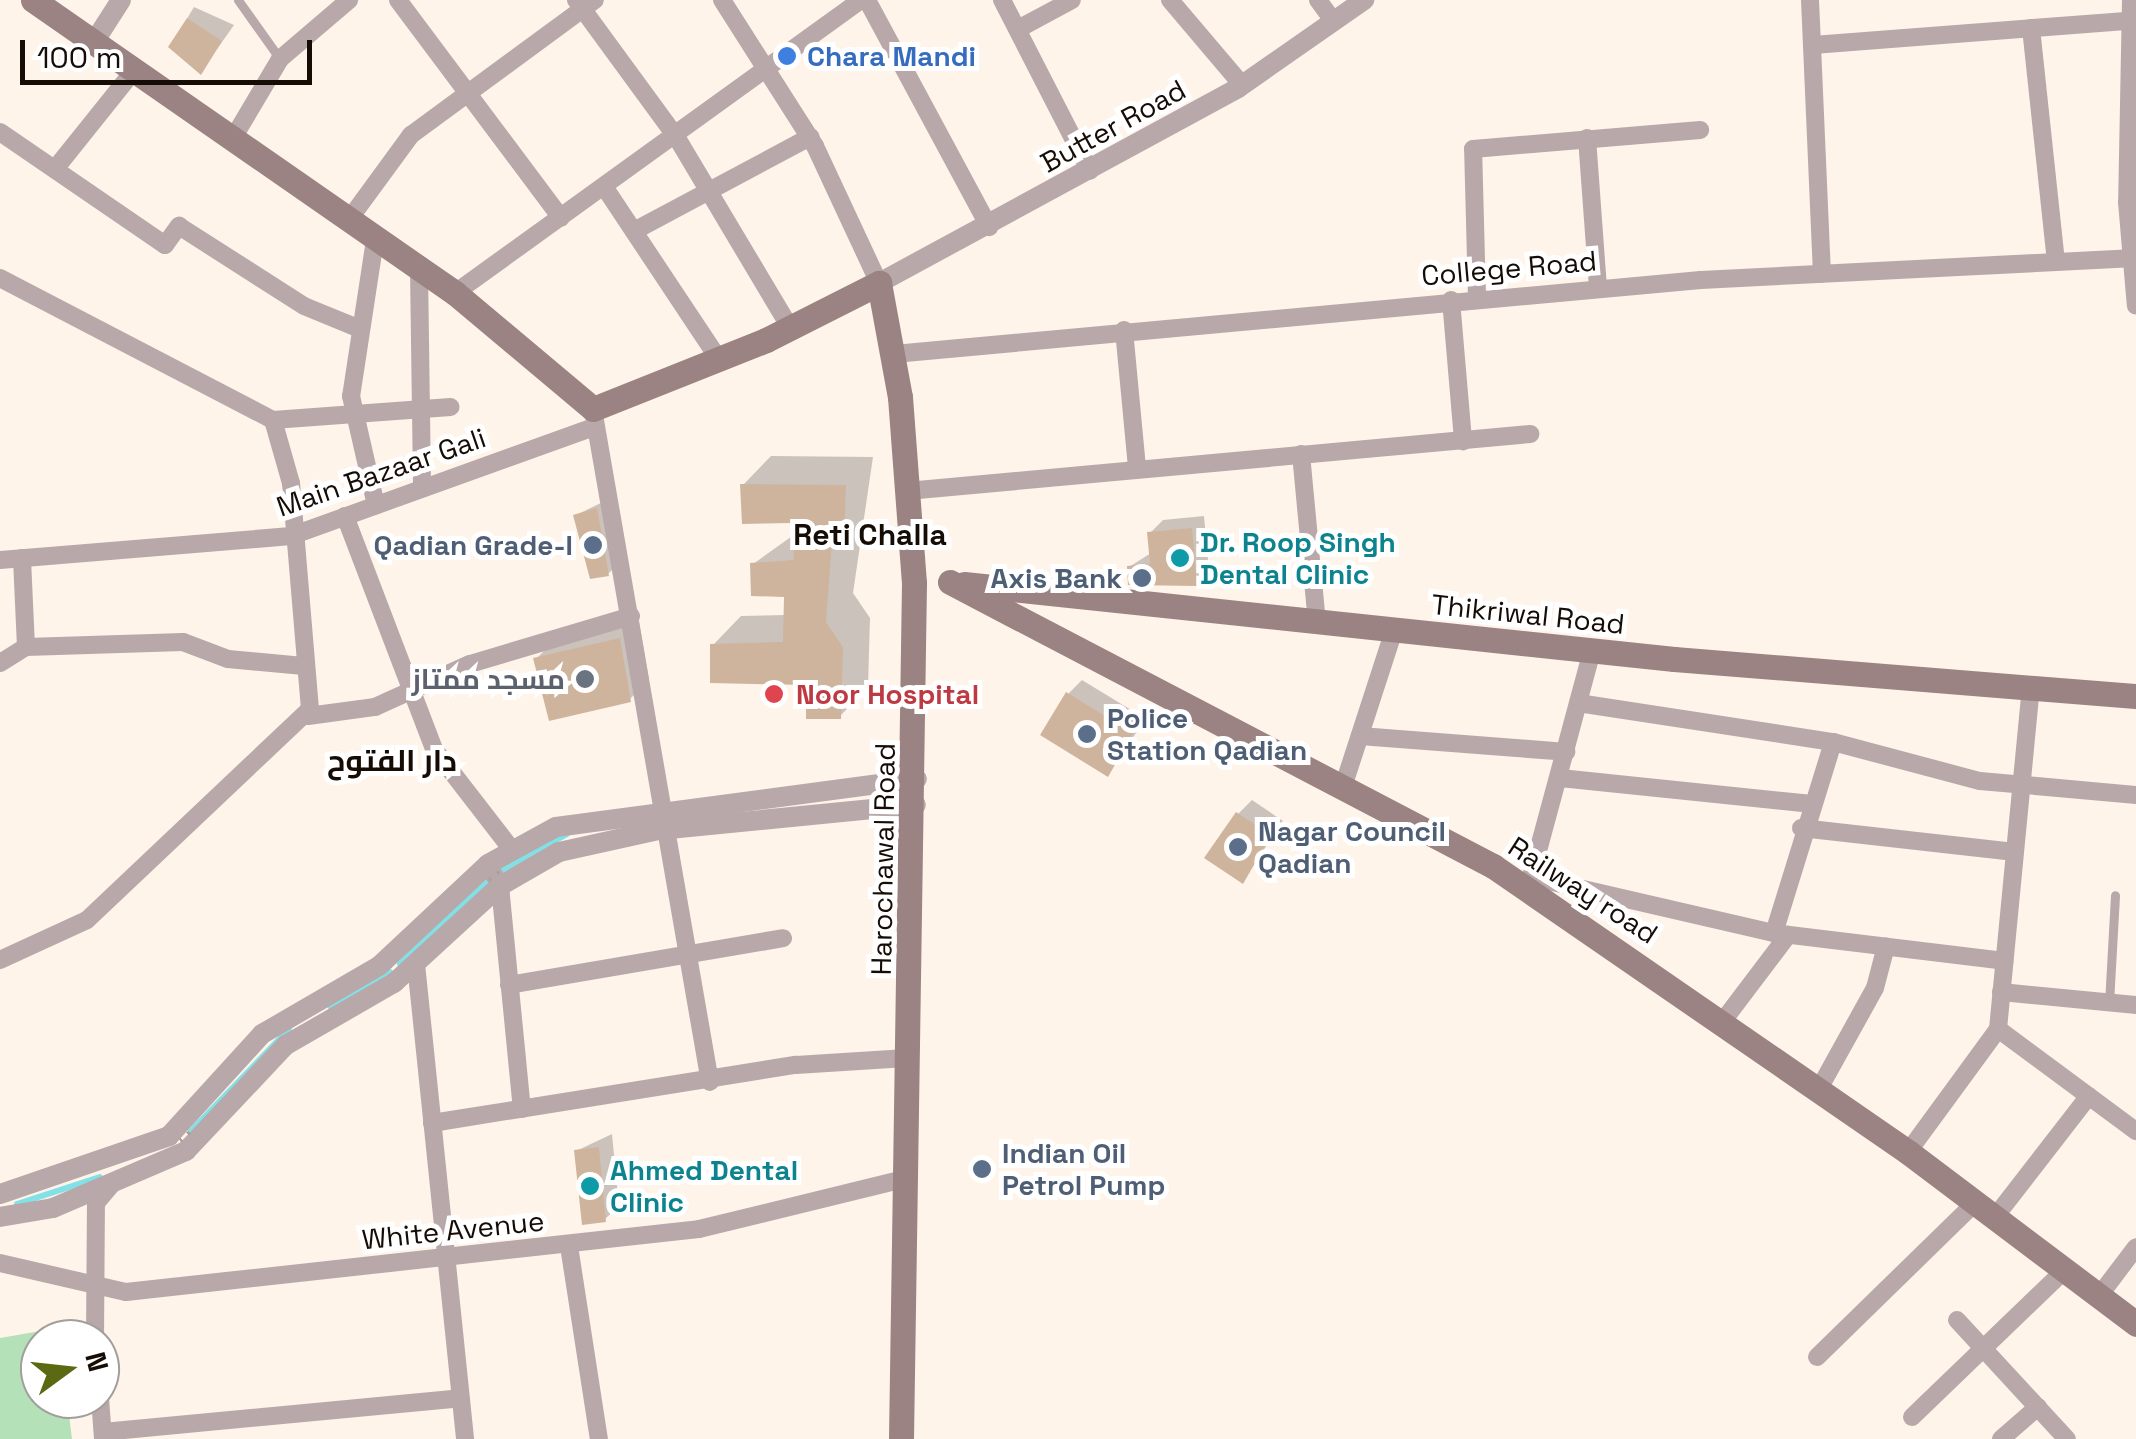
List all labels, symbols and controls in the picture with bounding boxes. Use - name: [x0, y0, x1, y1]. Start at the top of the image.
- scale bar: [25, 20, 318, 82]
- text: 100 m: [37, 38, 122, 77]
- place label: Chara Mandi: [807, 39, 976, 73]
- marker: Chara Mandi: [776, 45, 798, 67]
- street label: Butter Road: [1035, 72, 1191, 180]
- street label: College Road: [1420, 244, 1598, 292]
- street label: Main Bazaar Gali: [272, 420, 490, 524]
- district label: Reti Challa: [793, 517, 947, 553]
- place label: Dr. Roop Singh Dental Clinic: [1200, 525, 1397, 591]
- place label: Qadian Grade-I: [374, 528, 573, 562]
- marker: Qadian Grade-I: [582, 534, 604, 556]
- marker: Dr. Roop Singh Dental Clinic: [1169, 547, 1191, 569]
- place label: Axis Bank: [991, 561, 1122, 595]
- marker: Axis Bank: [1131, 567, 1153, 589]
- street label: Thikriwal Road: [1430, 587, 1626, 641]
- place label: مسجد ممتاز: [412, 662, 565, 696]
- marker: مسجد ممتاز: [574, 668, 596, 690]
- place label: Noor Hospital: [796, 677, 979, 711]
- marker: Noor Hospital: [761, 681, 787, 707]
- place label: Police Station Qadian: [1107, 701, 1307, 767]
- marker: Police Station Qadian: [1076, 723, 1098, 745]
- street label: Harochawal Road: [864, 742, 902, 976]
- district label: دار الفتوح: [327, 743, 457, 779]
- place label: Nagar Council Qadian: [1258, 814, 1446, 880]
- street label: Railway road: [1502, 829, 1664, 951]
- marker: Nagar Council Qadian: [1227, 836, 1249, 858]
- place label: Indian Oil Petrol Pump: [1002, 1136, 1165, 1202]
- place label: Ahmed Dental Clinic: [610, 1153, 798, 1219]
- marker: Indian Oil Petrol Pump: [971, 1158, 993, 1180]
- marker: Ahmed Dental Clinic: [579, 1175, 601, 1197]
- street label: White Avenue: [360, 1204, 546, 1256]
- north arrow: [20, 1319, 120, 1419]
- text: N: [77, 1348, 117, 1375]

